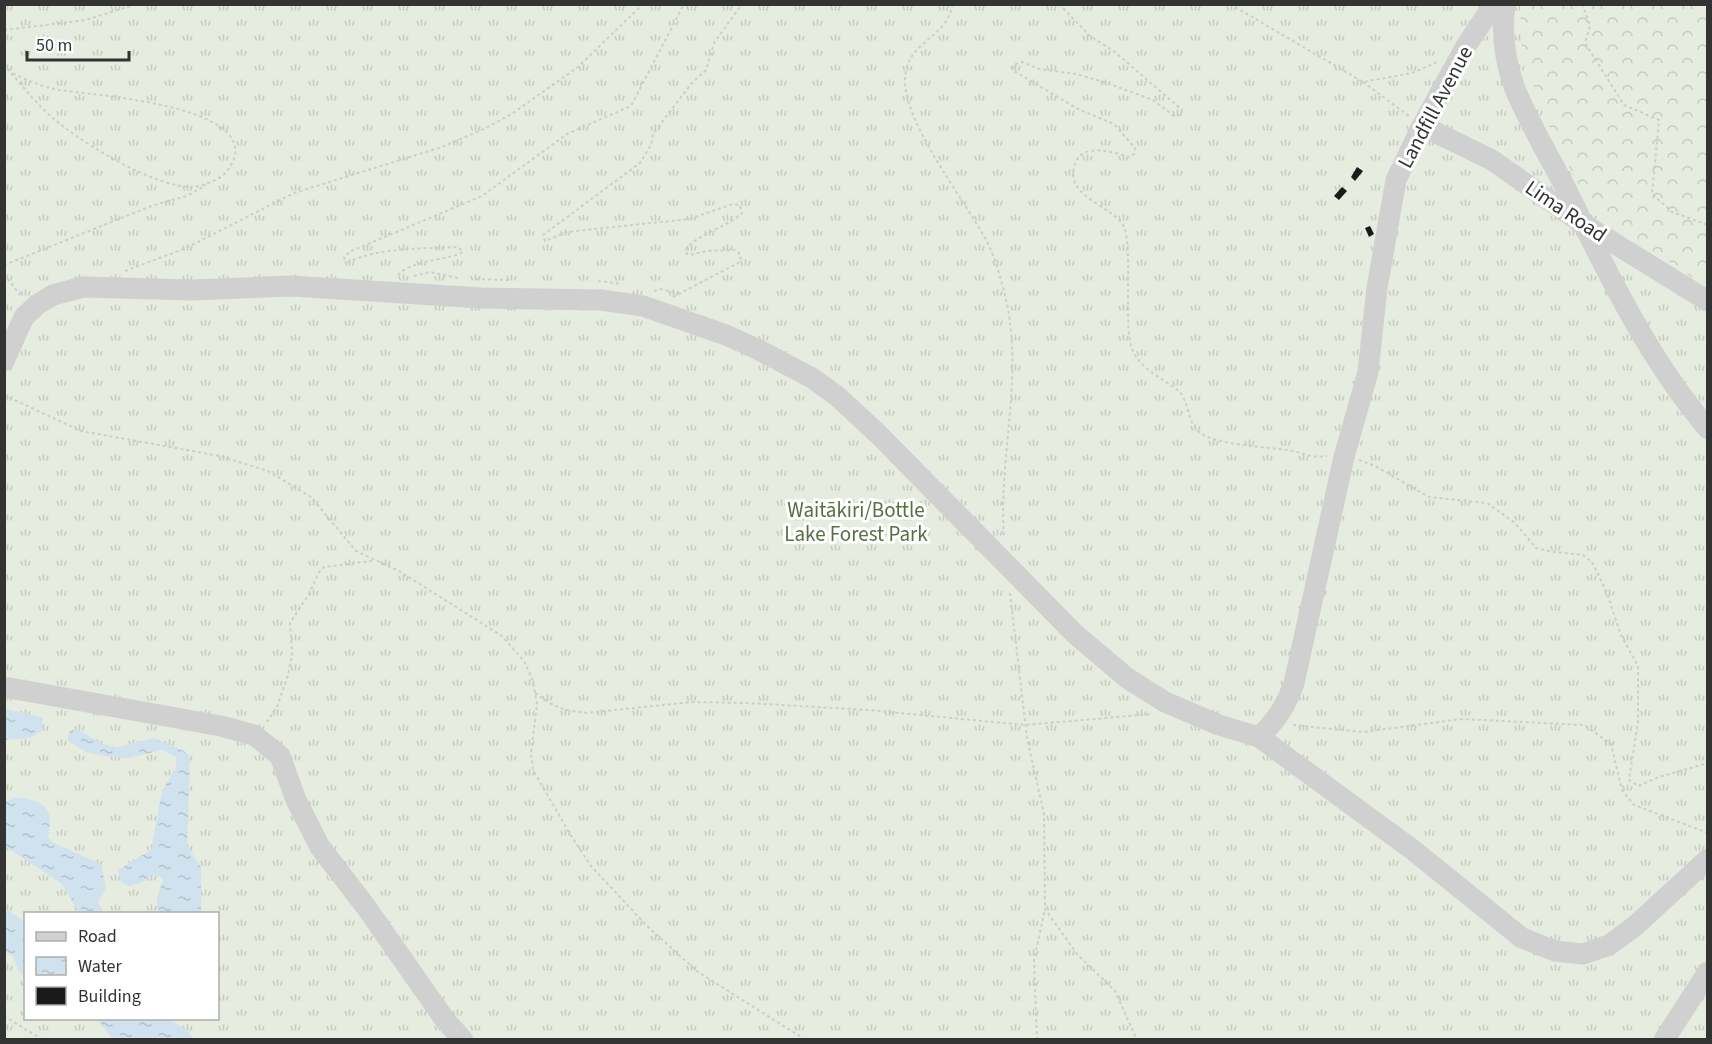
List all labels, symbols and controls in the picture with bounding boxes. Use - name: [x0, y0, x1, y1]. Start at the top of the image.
- scale bar: [27, 24, 129, 62]
- text: 50 m: [36, 33, 72, 58]
- street label: Landfill Avenue: [1390, 40, 1480, 174]
- street label: Lima Road: [1519, 173, 1613, 249]
- park label: Waitākiri/Bottle Lake Forest Park: [784, 495, 928, 549]
- legend: [24, 912, 219, 1020]
- text: Road: [78, 924, 117, 949]
- text: Water: [78, 954, 122, 979]
- text: Building: [78, 984, 141, 1009]

